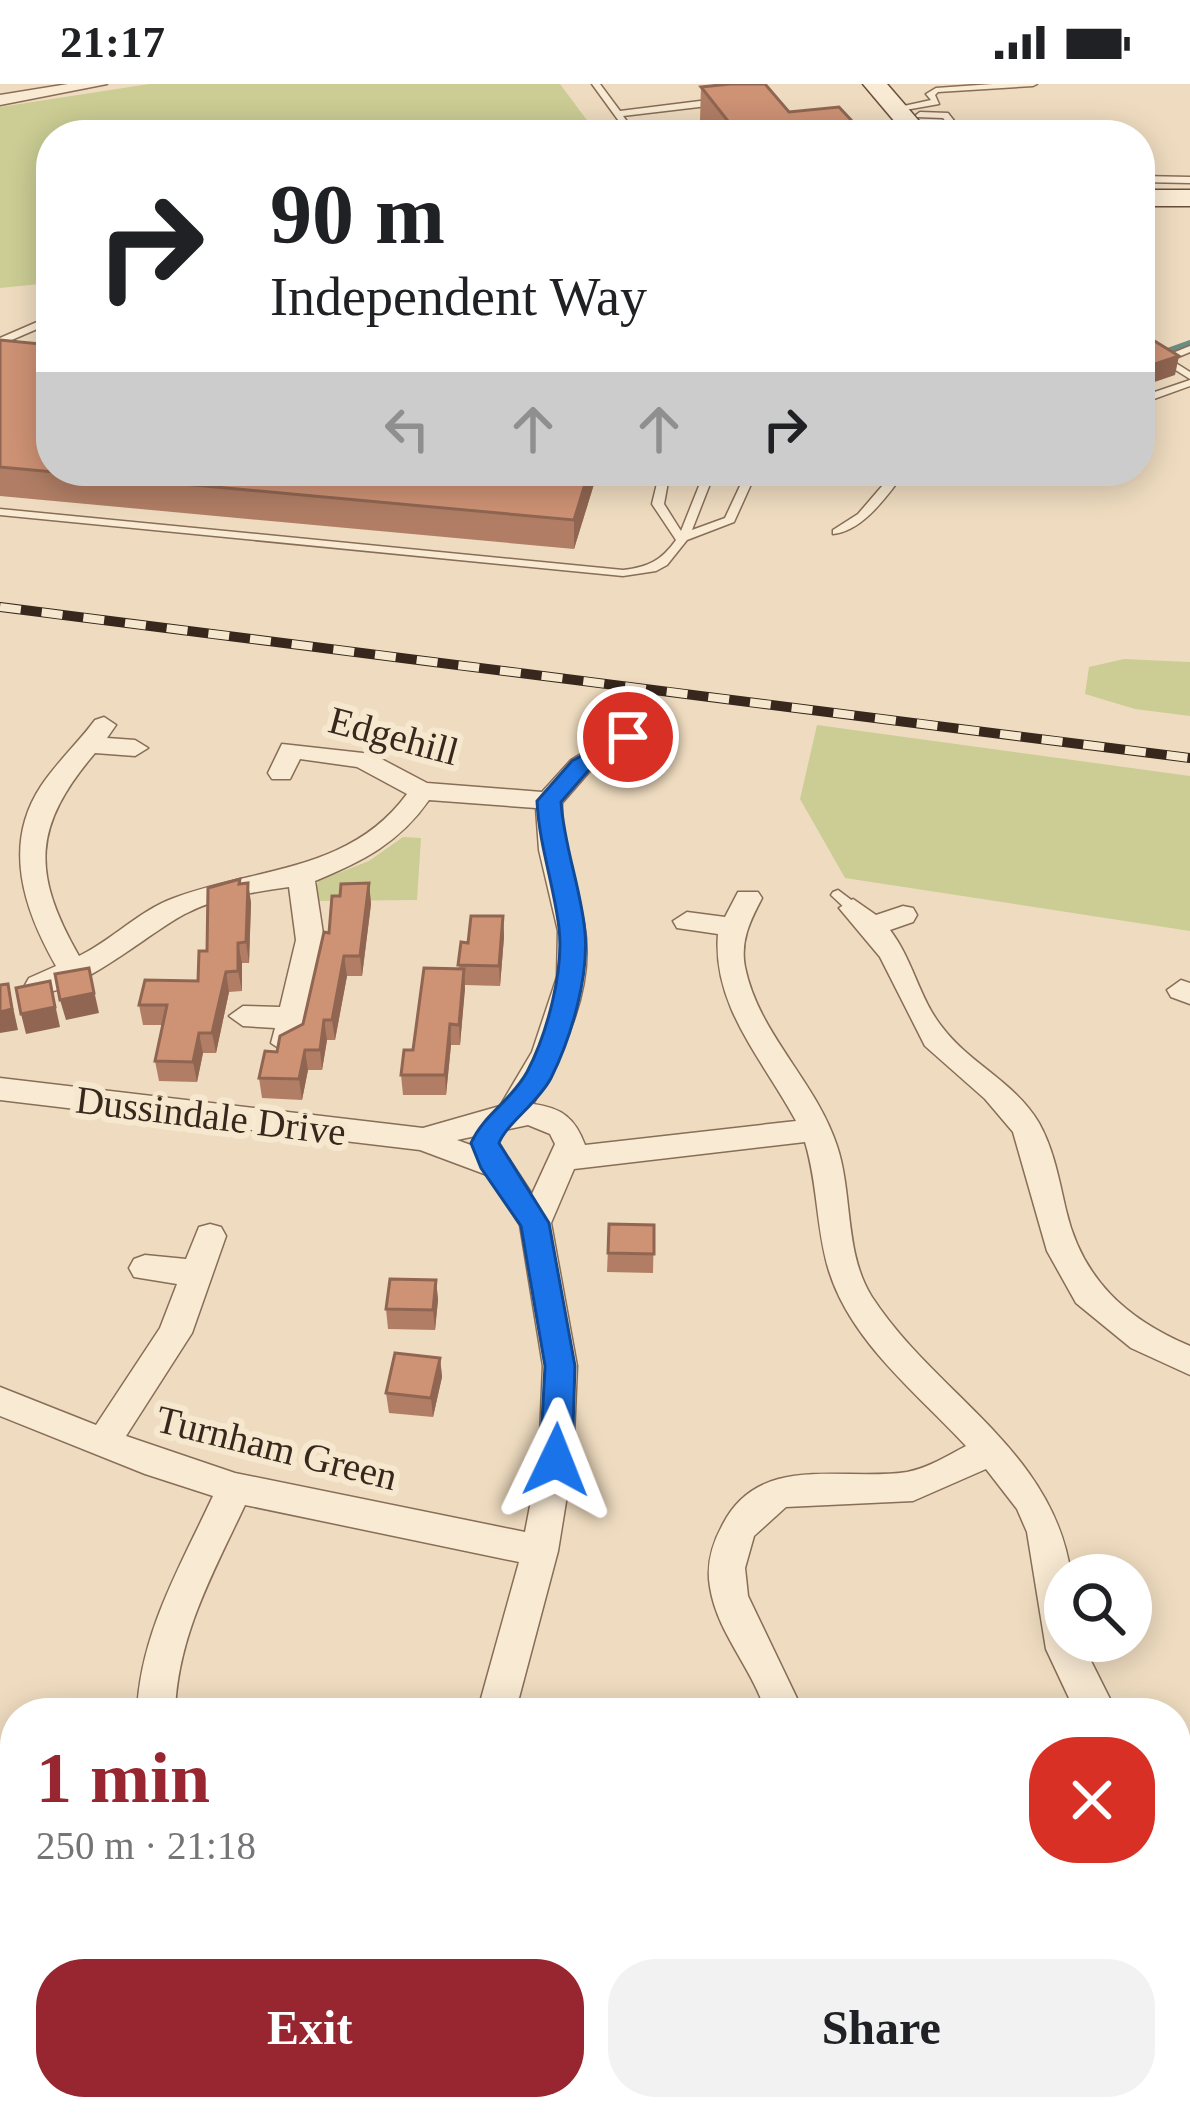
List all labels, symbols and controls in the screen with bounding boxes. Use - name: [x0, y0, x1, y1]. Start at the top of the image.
- text: 21:17: [60, 17, 165, 67]
- icon: right: [72, 168, 228, 324]
- text: 90 m: [270, 168, 445, 261]
- text: Independent Way: [270, 267, 647, 327]
- icon: left: [374, 396, 440, 462]
- icon: ahead: [500, 396, 566, 462]
- icon: ahead: [626, 396, 692, 462]
- icon: right: [752, 396, 818, 462]
- pin: [577, 686, 679, 788]
- street label: Edgehill: [324, 698, 463, 774]
- icon: arrive: [595, 704, 661, 770]
- street label: Dussindale Drive: [73, 1078, 348, 1153]
- street label: Turnham Green: [152, 1397, 402, 1498]
- position arrow: [493, 1397, 619, 1523]
- map controls: [1044, 1554, 1152, 1662]
- button: search: [1044, 1554, 1152, 1662]
- button: close: [1029, 1737, 1155, 1863]
- text: 1 min: [36, 1738, 210, 1818]
- text: 250 m · 21:18: [36, 1824, 256, 1867]
- button: Exit: [36, 1959, 584, 2097]
- button: Share: [608, 1959, 1155, 2097]

